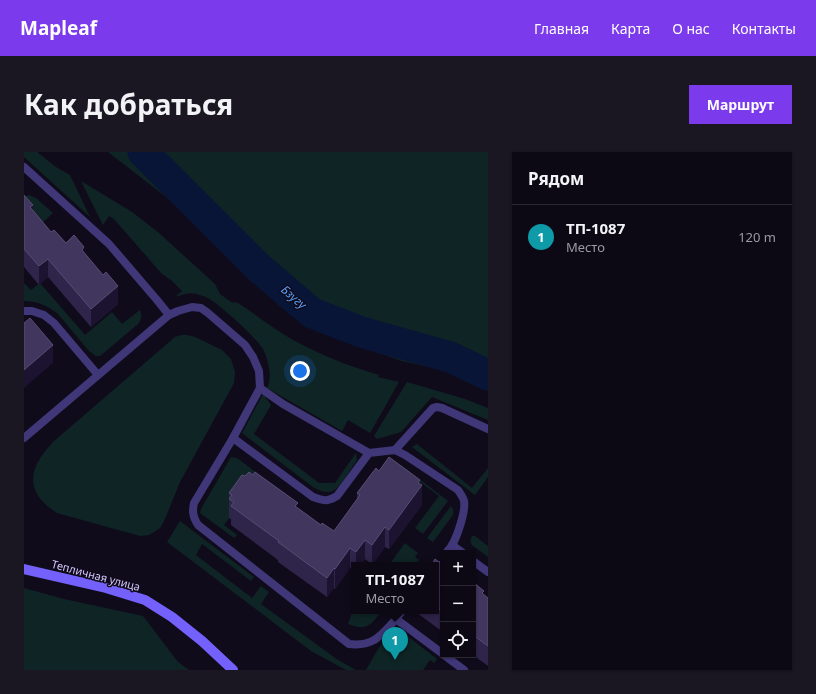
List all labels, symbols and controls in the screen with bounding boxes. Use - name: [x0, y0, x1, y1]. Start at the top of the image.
- text: Mapleaf: [20, 15, 97, 41]
- text: Главная: [534, 19, 589, 38]
- text: Карта: [611, 19, 650, 38]
- text: О нас: [672, 19, 710, 38]
- text: Контакты: [732, 19, 796, 38]
- text: Как добраться: [24, 85, 233, 123]
- button: Маршрут: [689, 85, 792, 124]
- text: Рядом: [528, 167, 584, 190]
- text: ТП-1087: [566, 218, 625, 238]
- text: 1: [537, 228, 545, 246]
- text: 120 m: [738, 228, 776, 246]
- text: Место: [566, 238, 605, 256]
- water label: Бзугу: [278, 281, 311, 314]
- your location: [290, 361, 310, 381]
- map controls: [440, 550, 476, 658]
- button: +: [440, 550, 476, 586]
- street label: Тепличная улица: [50, 556, 142, 594]
- popup: [351, 562, 439, 614]
- text: ТП-1087: [365, 569, 425, 589]
- button: −: [440, 586, 476, 622]
- text: Место: [365, 589, 404, 607]
- button: locate: [440, 622, 476, 658]
- pin: 1: [382, 627, 408, 660]

